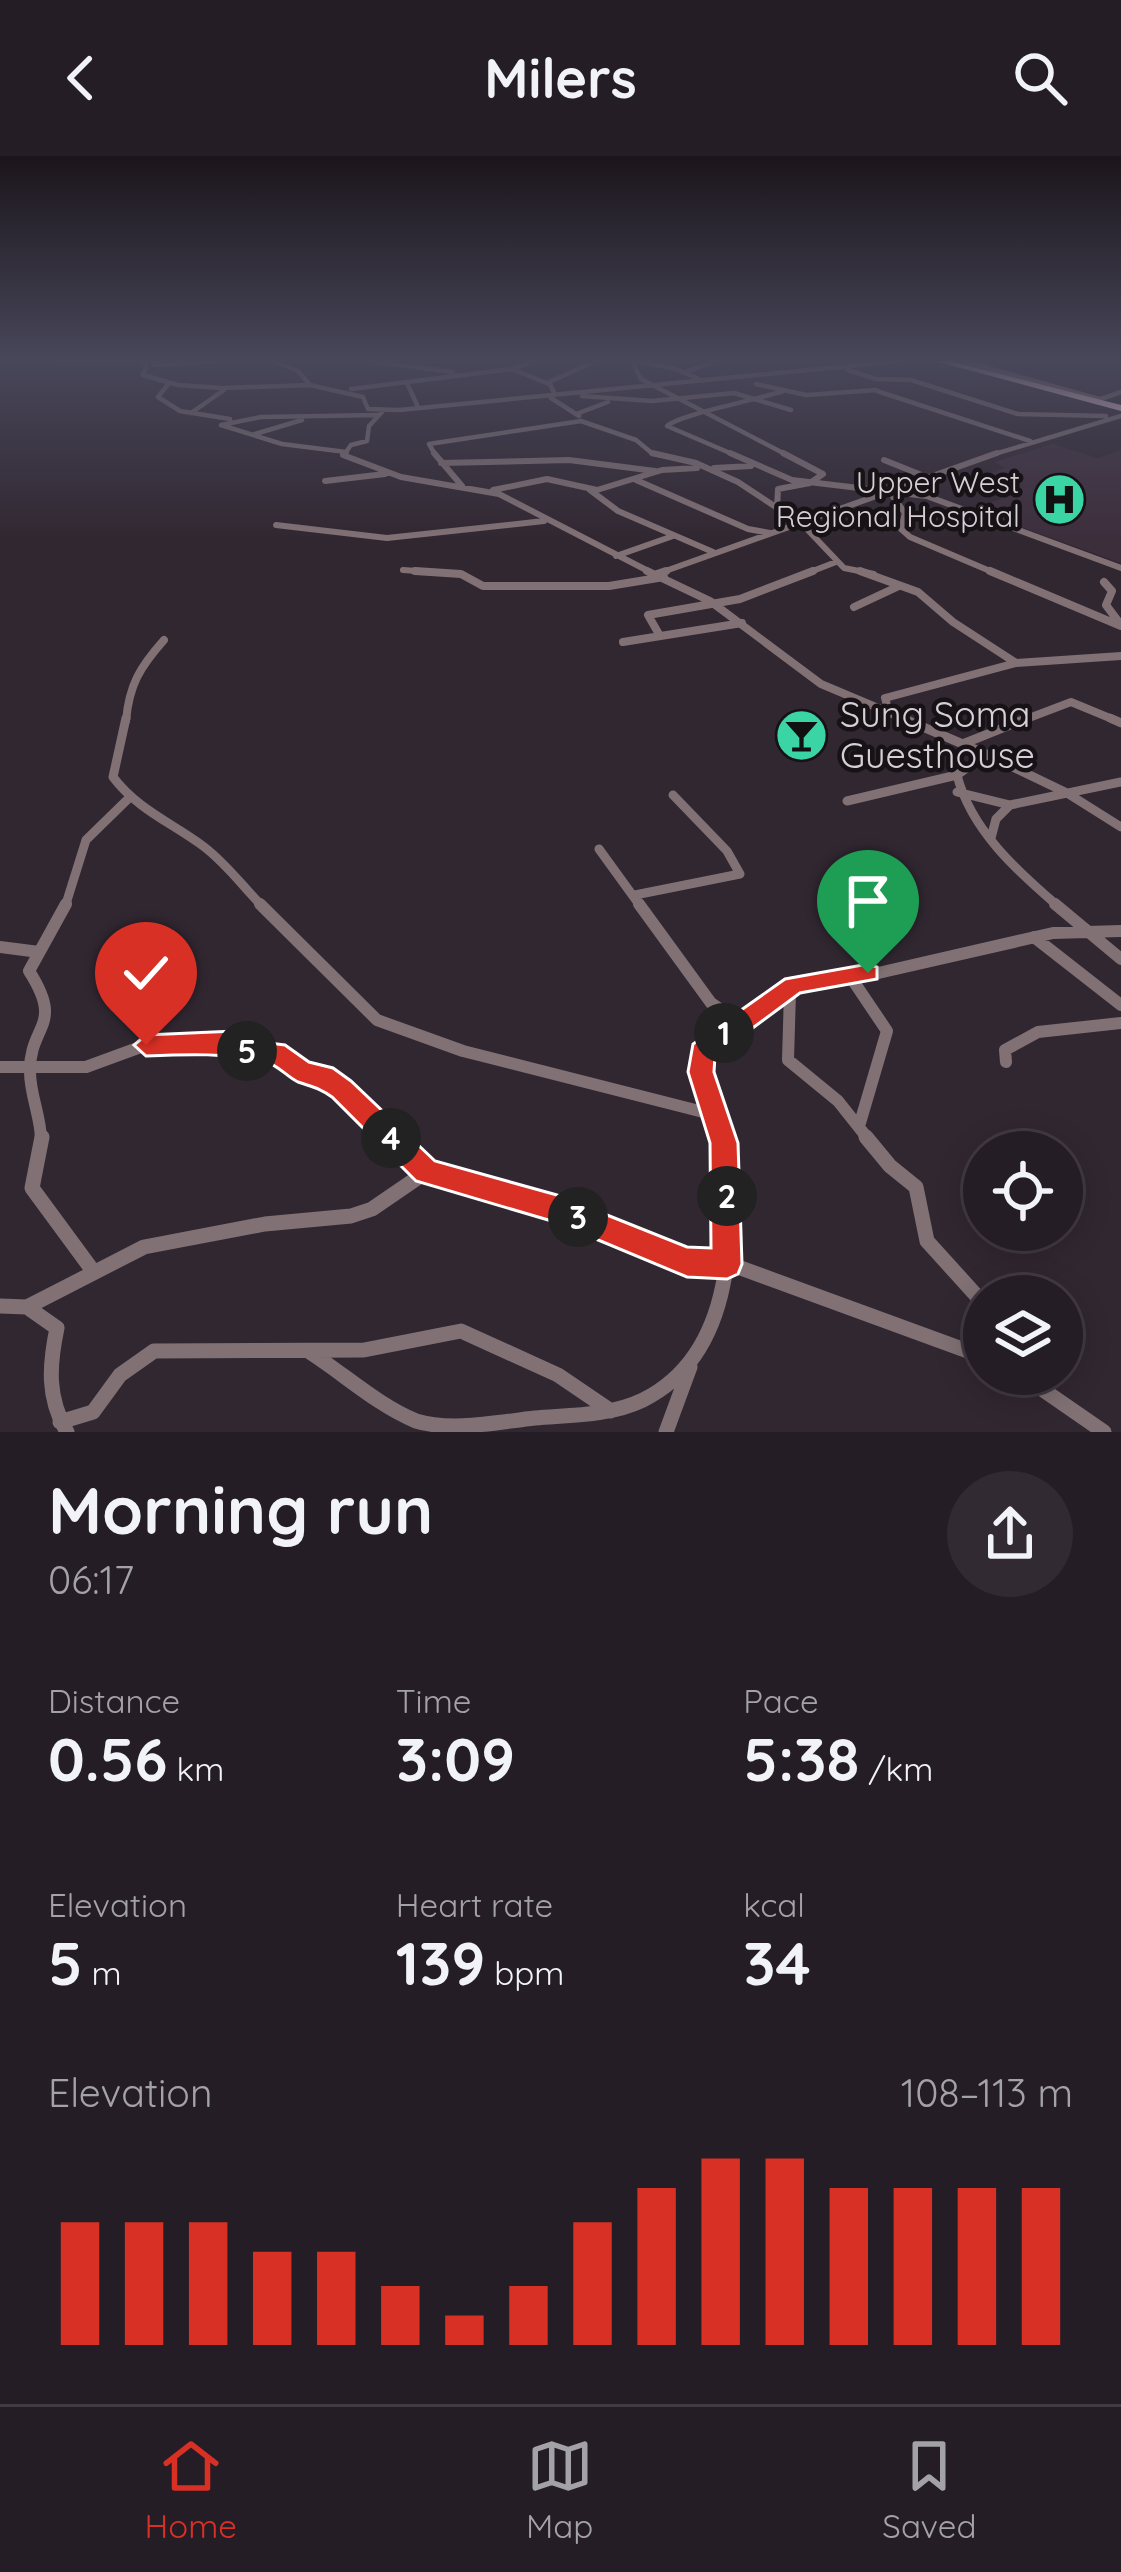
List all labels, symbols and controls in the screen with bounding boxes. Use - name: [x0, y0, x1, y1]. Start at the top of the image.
- text: Milers: [484, 44, 637, 112]
- icon: back: [48, 45, 114, 111]
- icon: search: [1007, 45, 1073, 111]
- place label: Upper West Regional Hospital: [776, 463, 1020, 535]
- hospital icon: Upper West Regional Hospital: [1031, 472, 1087, 528]
- place label: Sung Soma Guesthouse: [840, 691, 1035, 777]
- bar icon: Sung Soma Guesthouse: [773, 707, 829, 763]
- pin: [817, 850, 919, 973]
- icon: arrive: [835, 868, 901, 934]
- pin: [95, 922, 197, 1045]
- icon: check: [113, 940, 179, 1006]
- pin: 1: [694, 1003, 754, 1063]
- text: 1: [718, 1012, 730, 1053]
- pin: 5: [217, 1021, 277, 1081]
- text: 5: [237, 1030, 257, 1071]
- pin: 4: [361, 1108, 421, 1168]
- text: 4: [381, 1117, 401, 1158]
- map controls: [963, 1131, 1083, 1395]
- button: locate: [963, 1131, 1083, 1251]
- pin: 2: [697, 1166, 757, 1226]
- text: 2: [718, 1175, 736, 1216]
- pin: 3: [548, 1187, 608, 1247]
- text: 3: [569, 1196, 587, 1237]
- button: layers: [963, 1275, 1083, 1395]
- text: Morning run: [48, 1468, 433, 1551]
- button: share: [947, 1471, 1073, 1597]
- text: 06:17: [48, 1555, 134, 1604]
- text: Distance: [48, 1680, 180, 1721]
- text: Time: [396, 1680, 471, 1721]
- text: Pace: [743, 1680, 819, 1721]
- text: 0.56: [48, 1721, 168, 1796]
- text: 3:09: [396, 1721, 515, 1796]
- text: 5:38: [743, 1721, 859, 1796]
- text: km: [168, 1748, 224, 1789]
- text: /km: [859, 1748, 933, 1789]
- text: Elevation: [48, 1884, 187, 1925]
- text: Heart rate: [396, 1884, 553, 1925]
- text: kcal: [743, 1884, 805, 1925]
- text: 5: [48, 1925, 83, 2000]
- text: 139: [396, 1925, 485, 2000]
- text: 34: [743, 1925, 811, 2000]
- text: m: [83, 1952, 122, 1993]
- text: bpm: [485, 1952, 564, 1993]
- text: Elevation: [48, 2068, 212, 2117]
- text: 108–113 m: [901, 2068, 1073, 2117]
- tab: Home: [145, 2433, 237, 2546]
- tab: Map: [526, 2433, 593, 2546]
- tab: Saved: [882, 2433, 976, 2546]

